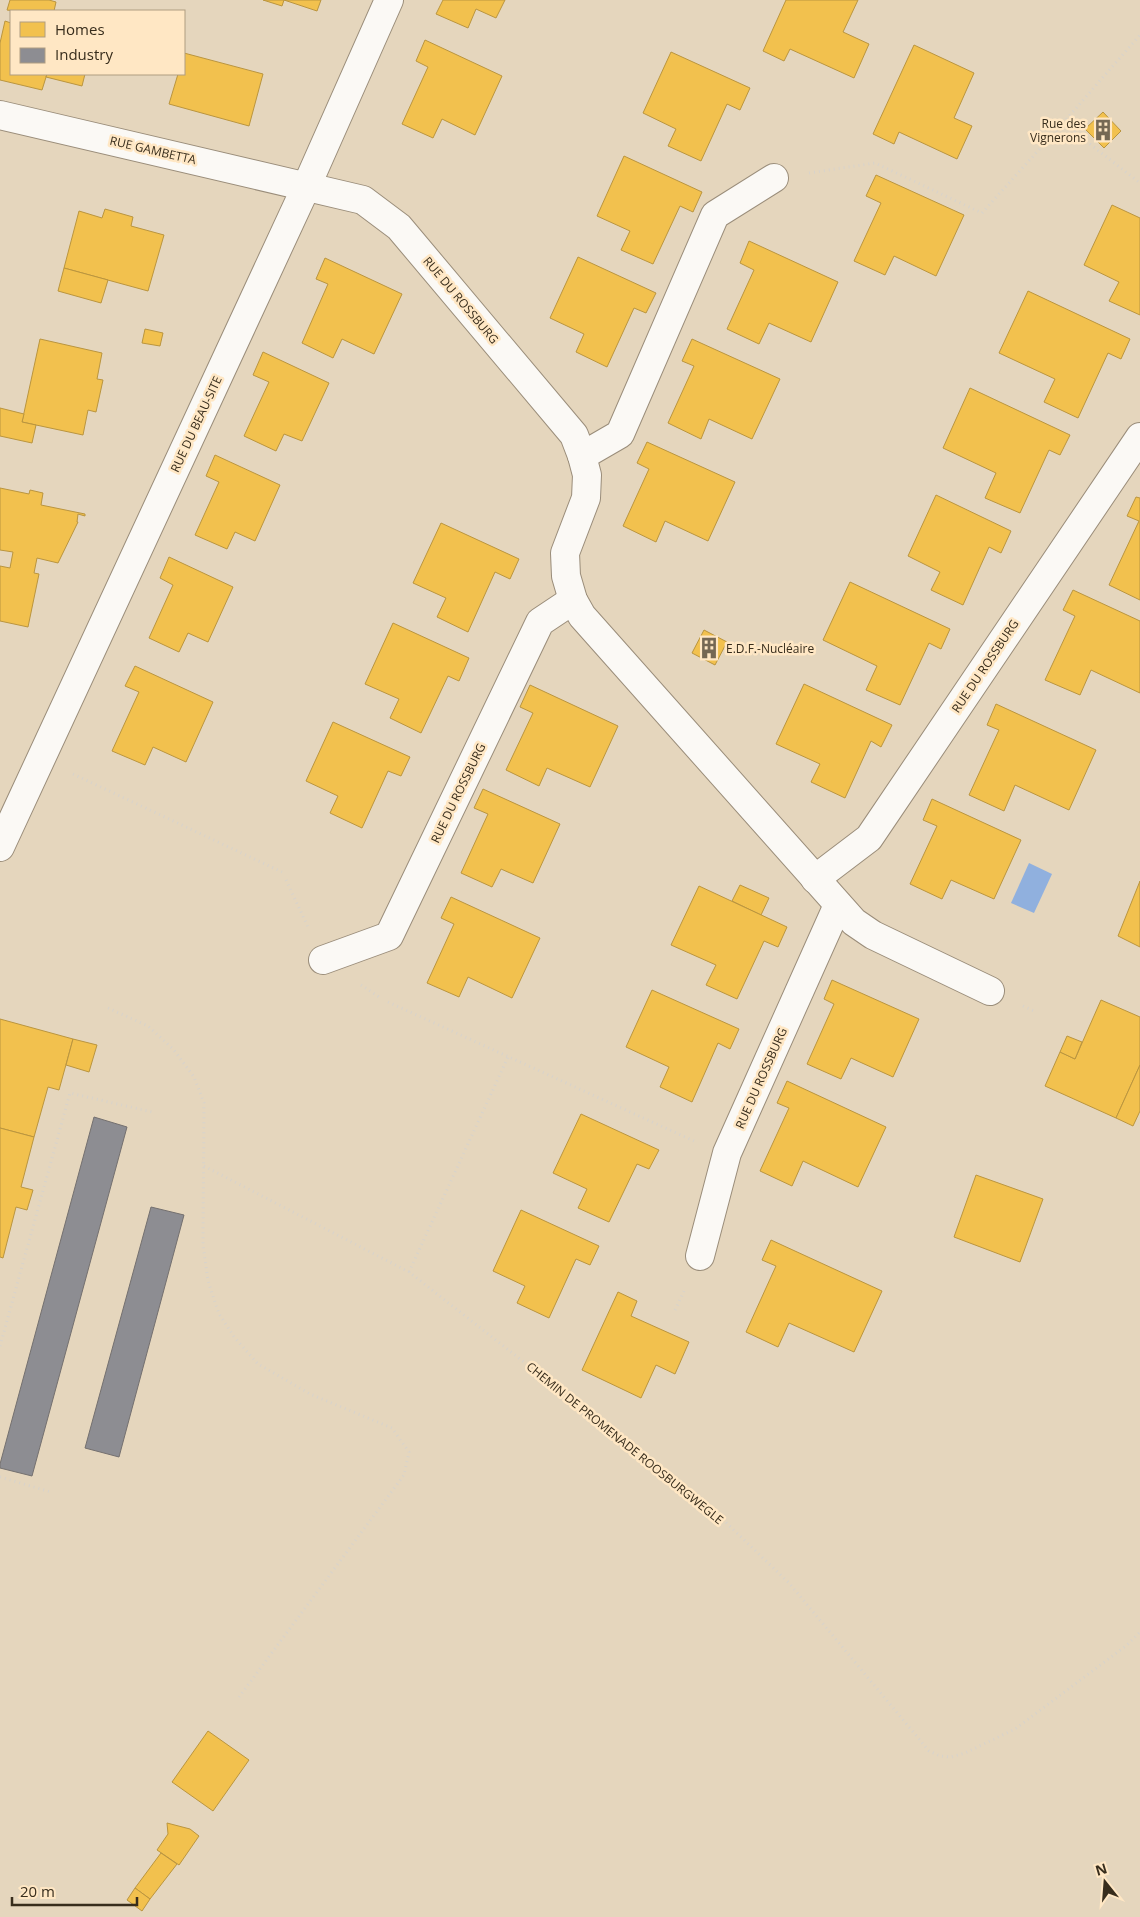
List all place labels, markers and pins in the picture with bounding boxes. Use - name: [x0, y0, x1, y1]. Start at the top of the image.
- place label: Rue des Vignerons: [1030, 115, 1086, 146]
- building icon: Rue des Vignerons: [1090, 117, 1116, 143]
- building icon: E.D.F.-Nucléaire: [696, 635, 722, 661]
- place label: E.D.F.-Nucléaire: [726, 640, 814, 657]

